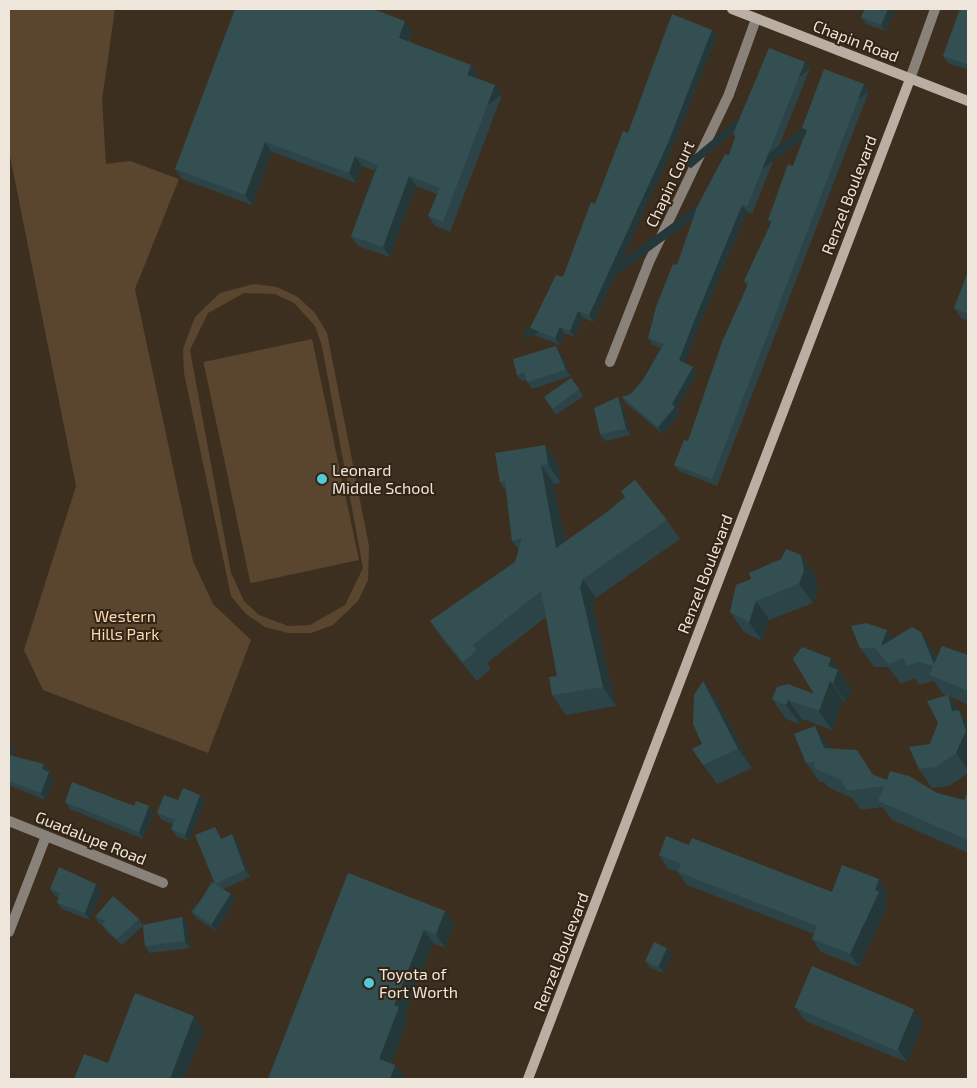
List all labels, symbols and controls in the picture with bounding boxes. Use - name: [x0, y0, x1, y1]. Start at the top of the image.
- street label: Chapin Road: [810, 16, 902, 66]
- street label: Renzel Boulevard: [817, 132, 881, 258]
- street label: Chapin Court: [642, 138, 698, 230]
- place label: Leonard Middle School: [332, 460, 434, 498]
- marker: Leonard Middle School: [316, 473, 328, 485]
- street label: Renzel Boulevard: [673, 511, 737, 637]
- park label: Western Hills Park: [91, 606, 159, 644]
- street label: Guadalupe Road: [33, 807, 149, 869]
- street label: Renzel Boulevard: [529, 889, 593, 1015]
- place label: Toyota of Fort Worth: [379, 964, 458, 1002]
- marker: Toyota of Fort Worth: [363, 977, 375, 989]

